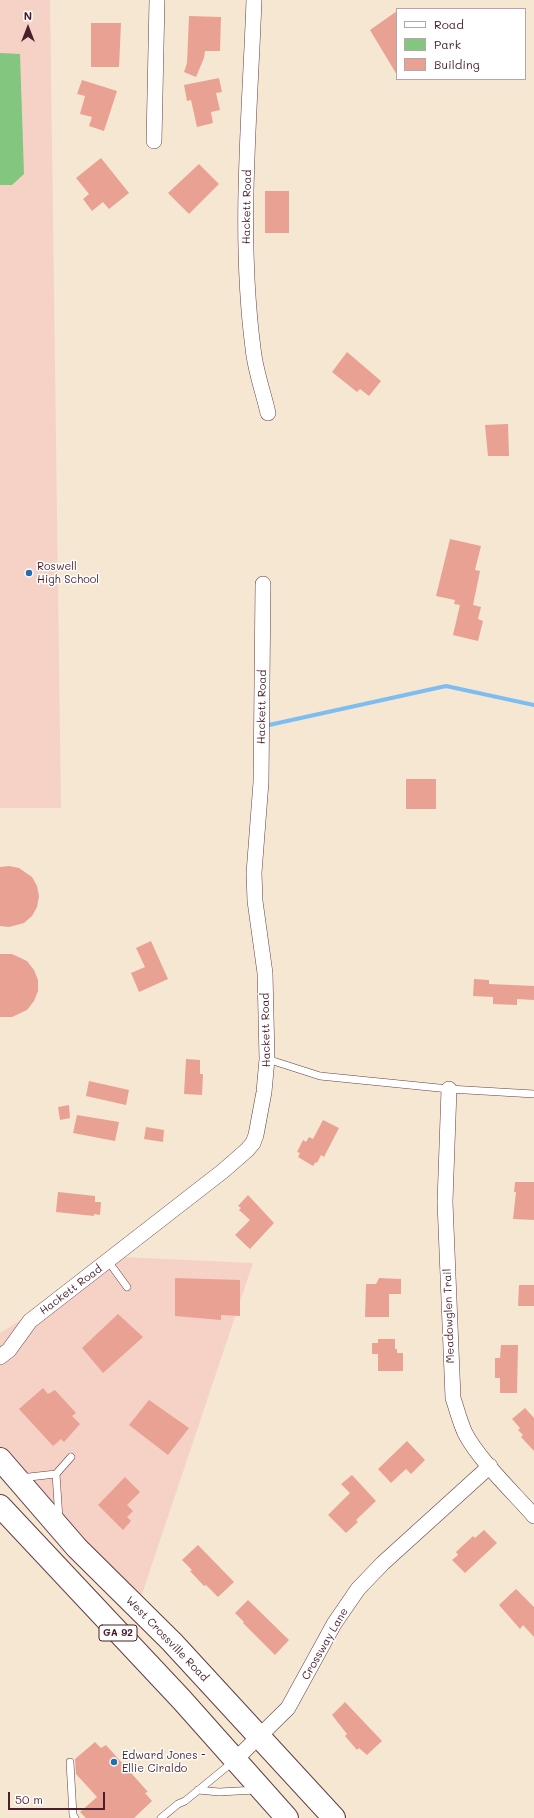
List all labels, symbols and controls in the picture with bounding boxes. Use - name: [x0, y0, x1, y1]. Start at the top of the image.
- north arrow: [8, 8, 48, 48]
- text: N: [24, 8, 32, 23]
- legend: [396, 8, 526, 80]
- text: Road: [434, 16, 464, 32]
- text: Park: [434, 36, 461, 52]
- text: Building: [434, 56, 480, 72]
- street label: Hackett Road: [240, 170, 254, 244]
- place label: Roswell High School: [37, 560, 99, 586]
- marker: Roswell High School: [24, 568, 34, 578]
- street label: Hackett Road: [255, 670, 269, 744]
- street label: Hackett Road: [259, 993, 273, 1067]
- street label: Hackett Road: [37, 1262, 105, 1318]
- street label: Meadowglen Trail: [441, 1268, 457, 1364]
- street label: West Crossville Road: [123, 1594, 211, 1684]
- street label: Crossway Lane: [299, 1606, 351, 1682]
- road number: GA 92: [99, 1625, 137, 1641]
- place label: Edward Jones - Ellie Ciraldo: [122, 1749, 206, 1775]
- marker: Edward Jones - Ellie Ciraldo: [109, 1757, 119, 1767]
- scale bar: [10, 1784, 107, 1810]
- text: 50 m: [15, 1791, 43, 1807]

